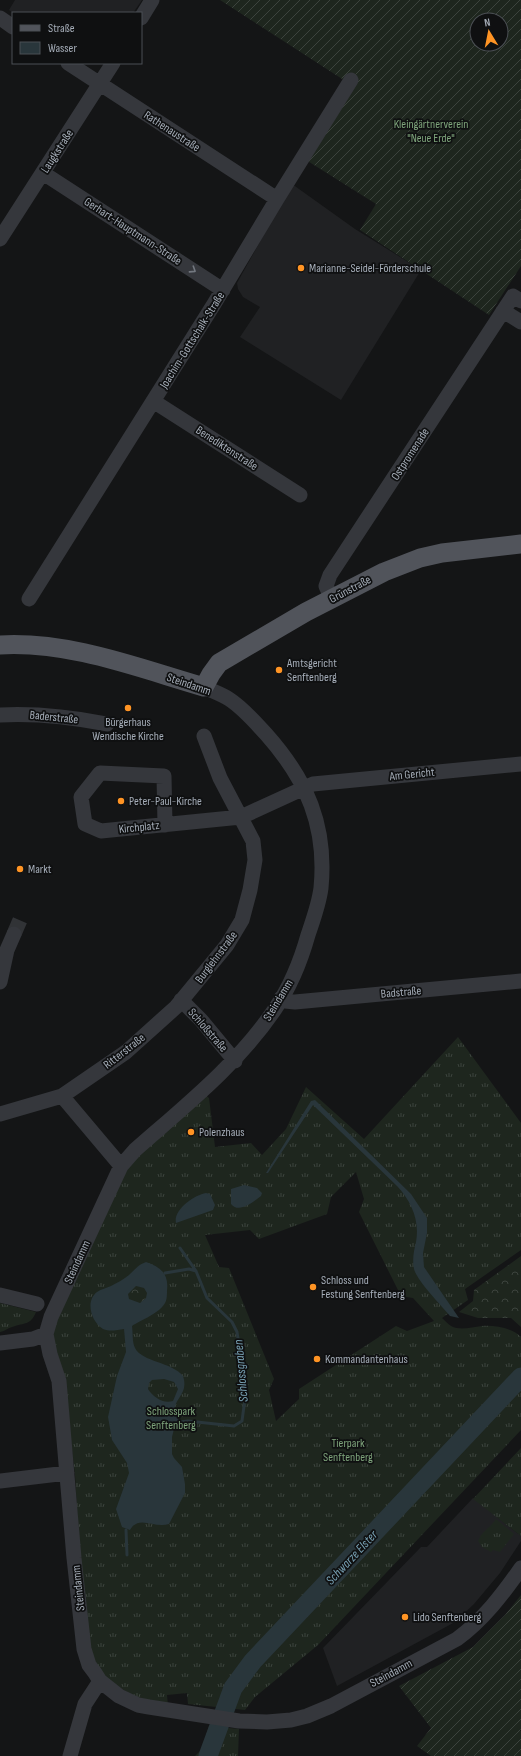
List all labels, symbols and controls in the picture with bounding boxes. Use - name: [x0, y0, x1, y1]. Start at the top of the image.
- legend: [12, 12, 142, 64]
- north arrow: [469, 12, 509, 52]
- text: N: [483, 16, 491, 30]
- text: Straße: [48, 21, 75, 36]
- text: Wasser: [48, 41, 77, 56]
- street label: Rathenaustraße: [141, 108, 203, 155]
- park label: Kleingärtnerverein "Neue Erde": [394, 117, 468, 146]
- street label: Laugkstraße: [38, 126, 77, 176]
- street label: Gerhart-Hauptmann-Straße: [81, 194, 185, 269]
- place label: Marianne-Seidel-Förderschule: [309, 261, 431, 276]
- marker: Marianne-Seidel-Förderschule: [296, 263, 306, 273]
- one-way arrow: [189, 265, 196, 273]
- street label: Joachim-Gottschalk-Straße: [156, 289, 228, 392]
- street label: Benediktenstraße: [193, 423, 261, 474]
- street label: Ostpromenade: [388, 425, 433, 483]
- street label: Grünstraße: [327, 572, 374, 607]
- place label: Amtsgericht Senftenberg: [286, 656, 337, 685]
- marker: Amtsgericht Senftenberg: [274, 665, 284, 675]
- street label: Steindamm: [165, 670, 213, 699]
- marker: Bürgerhaus Wendische Kirche: [123, 703, 133, 713]
- street label: Baderstraße: [29, 707, 79, 728]
- place label: Bürgerhaus Wendische Kirche: [92, 715, 164, 744]
- street label: Am Gericht: [388, 765, 436, 784]
- place label: Peter-Paul-Kirche: [129, 794, 202, 809]
- marker: Peter-Paul-Kirche: [116, 796, 126, 806]
- street label: Kirchplatz: [118, 818, 161, 837]
- place label: Markt: [28, 862, 52, 877]
- marker: Markt: [15, 864, 25, 874]
- street label: Burglehnstraße: [192, 928, 241, 986]
- street label: Steindamm: [260, 976, 297, 1024]
- street label: Badstraße: [380, 983, 422, 1002]
- street label: Schloßstraße: [185, 1005, 231, 1055]
- street label: Ritterstraße: [100, 1030, 148, 1072]
- place label: Polenzhaus: [199, 1125, 245, 1140]
- marker: Polenzhaus: [186, 1127, 196, 1137]
- street label: Steindamm: [61, 1238, 94, 1286]
- place label: Schloss und Festung Senftenberg: [321, 1273, 405, 1302]
- marker: Schloss und Festung Senftenberg: [308, 1282, 318, 1292]
- water label: Schlossgraben: [230, 1339, 252, 1403]
- place label: Kommandantenhaus: [325, 1352, 408, 1367]
- marker: Kommandantenhaus: [312, 1354, 322, 1364]
- park label: Schlosspark Senftenberg: [146, 1404, 196, 1433]
- park label: Tierpark Senftenberg: [323, 1436, 373, 1465]
- water label: Schwarze Elster: [323, 1526, 382, 1588]
- street label: Steindamm: [69, 1564, 88, 1612]
- place label: Lido Senftenberg: [413, 1610, 482, 1625]
- marker: Lido Senftenberg: [400, 1612, 410, 1622]
- street label: Steindamm: [367, 1656, 415, 1691]

